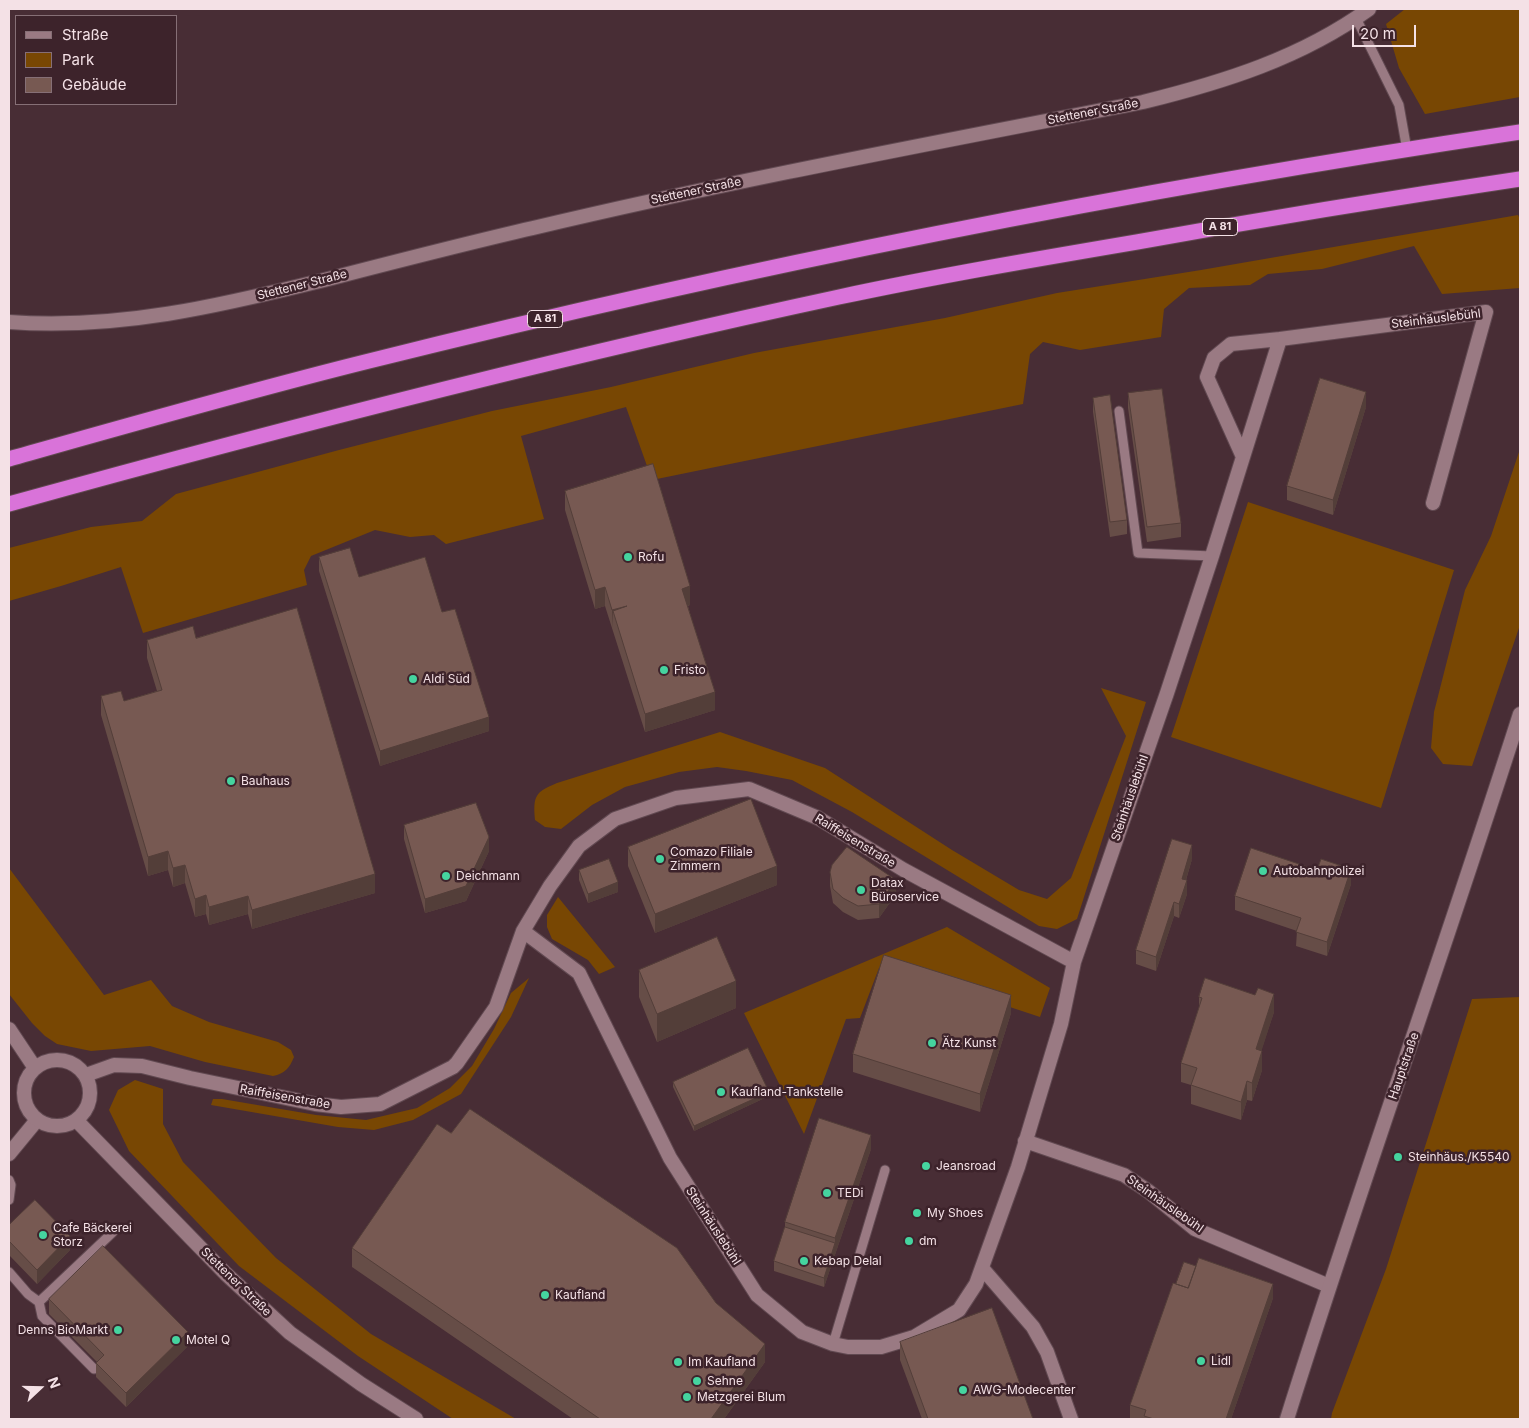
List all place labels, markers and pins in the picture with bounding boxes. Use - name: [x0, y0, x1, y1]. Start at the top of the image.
- place label: Rofu: [638, 550, 664, 564]
- marker: Rofu: [622, 551, 634, 563]
- place label: Fristo: [674, 663, 706, 677]
- marker: Fristo: [658, 664, 670, 676]
- place label: Aldi Süd: [423, 672, 470, 686]
- marker: Aldi Süd: [407, 673, 419, 685]
- place label: Bauhaus: [241, 774, 290, 788]
- marker: Bauhaus: [225, 775, 237, 787]
- place label: Comazo Filiale Zimmern: [670, 845, 753, 873]
- marker: Comazo Filiale Zimmern: [654, 853, 666, 865]
- place label: Autobahnpolizei: [1273, 864, 1364, 878]
- marker: Autobahnpolizei: [1257, 865, 1269, 877]
- place label: Deichmann: [456, 869, 520, 883]
- marker: Deichmann: [440, 870, 452, 882]
- place label: Datax Büroservice: [871, 876, 939, 904]
- marker: Datax Büroservice: [855, 884, 867, 896]
- place label: Ätz Kunst: [942, 1036, 996, 1050]
- marker: Ätz Kunst: [926, 1037, 938, 1049]
- place label: Kaufland-Tankstelle: [731, 1085, 843, 1099]
- marker: Kaufland-Tankstelle: [715, 1086, 727, 1098]
- place label: Steinhäus./K5540: [1408, 1150, 1510, 1164]
- marker: Steinhäus./K5540: [1392, 1151, 1404, 1163]
- place label: Jeansroad: [936, 1159, 996, 1173]
- marker: Jeansroad: [920, 1160, 932, 1172]
- place label: TEDi: [837, 1186, 864, 1200]
- marker: TEDi: [821, 1187, 833, 1199]
- place label: My Shoes: [927, 1206, 983, 1220]
- marker: My Shoes: [911, 1207, 923, 1219]
- place label: Cafe Bäckerei Storz: [53, 1221, 132, 1249]
- marker: Cafe Bäckerei Storz: [37, 1229, 49, 1241]
- place label: dm: [919, 1234, 937, 1248]
- marker: dm: [903, 1235, 915, 1247]
- place label: Kebap Delal: [814, 1254, 882, 1268]
- marker: Kebap Delal: [798, 1255, 810, 1267]
- place label: Kaufland: [555, 1288, 605, 1302]
- marker: Kaufland: [539, 1289, 551, 1301]
- place label: Denns BioMarkt: [18, 1323, 108, 1337]
- marker: Denns BioMarkt: [112, 1324, 124, 1336]
- place label: Motel Q: [186, 1333, 230, 1347]
- marker: Motel Q: [170, 1334, 182, 1346]
- place label: Lidl: [1211, 1354, 1231, 1368]
- place label: Im Kaufland: [688, 1355, 756, 1369]
- marker: Lidl: [1195, 1355, 1207, 1367]
- marker: Im Kaufland: [672, 1356, 684, 1368]
- place label: Sehne: [707, 1374, 743, 1388]
- marker: Sehne: [691, 1375, 703, 1387]
- place label: AWG-Modecenter: [973, 1383, 1076, 1397]
- marker: AWG-Modecenter: [957, 1384, 969, 1396]
- place label: Metzgerei Blum: [697, 1390, 786, 1404]
- marker: Metzgerei Blum: [681, 1391, 693, 1403]

